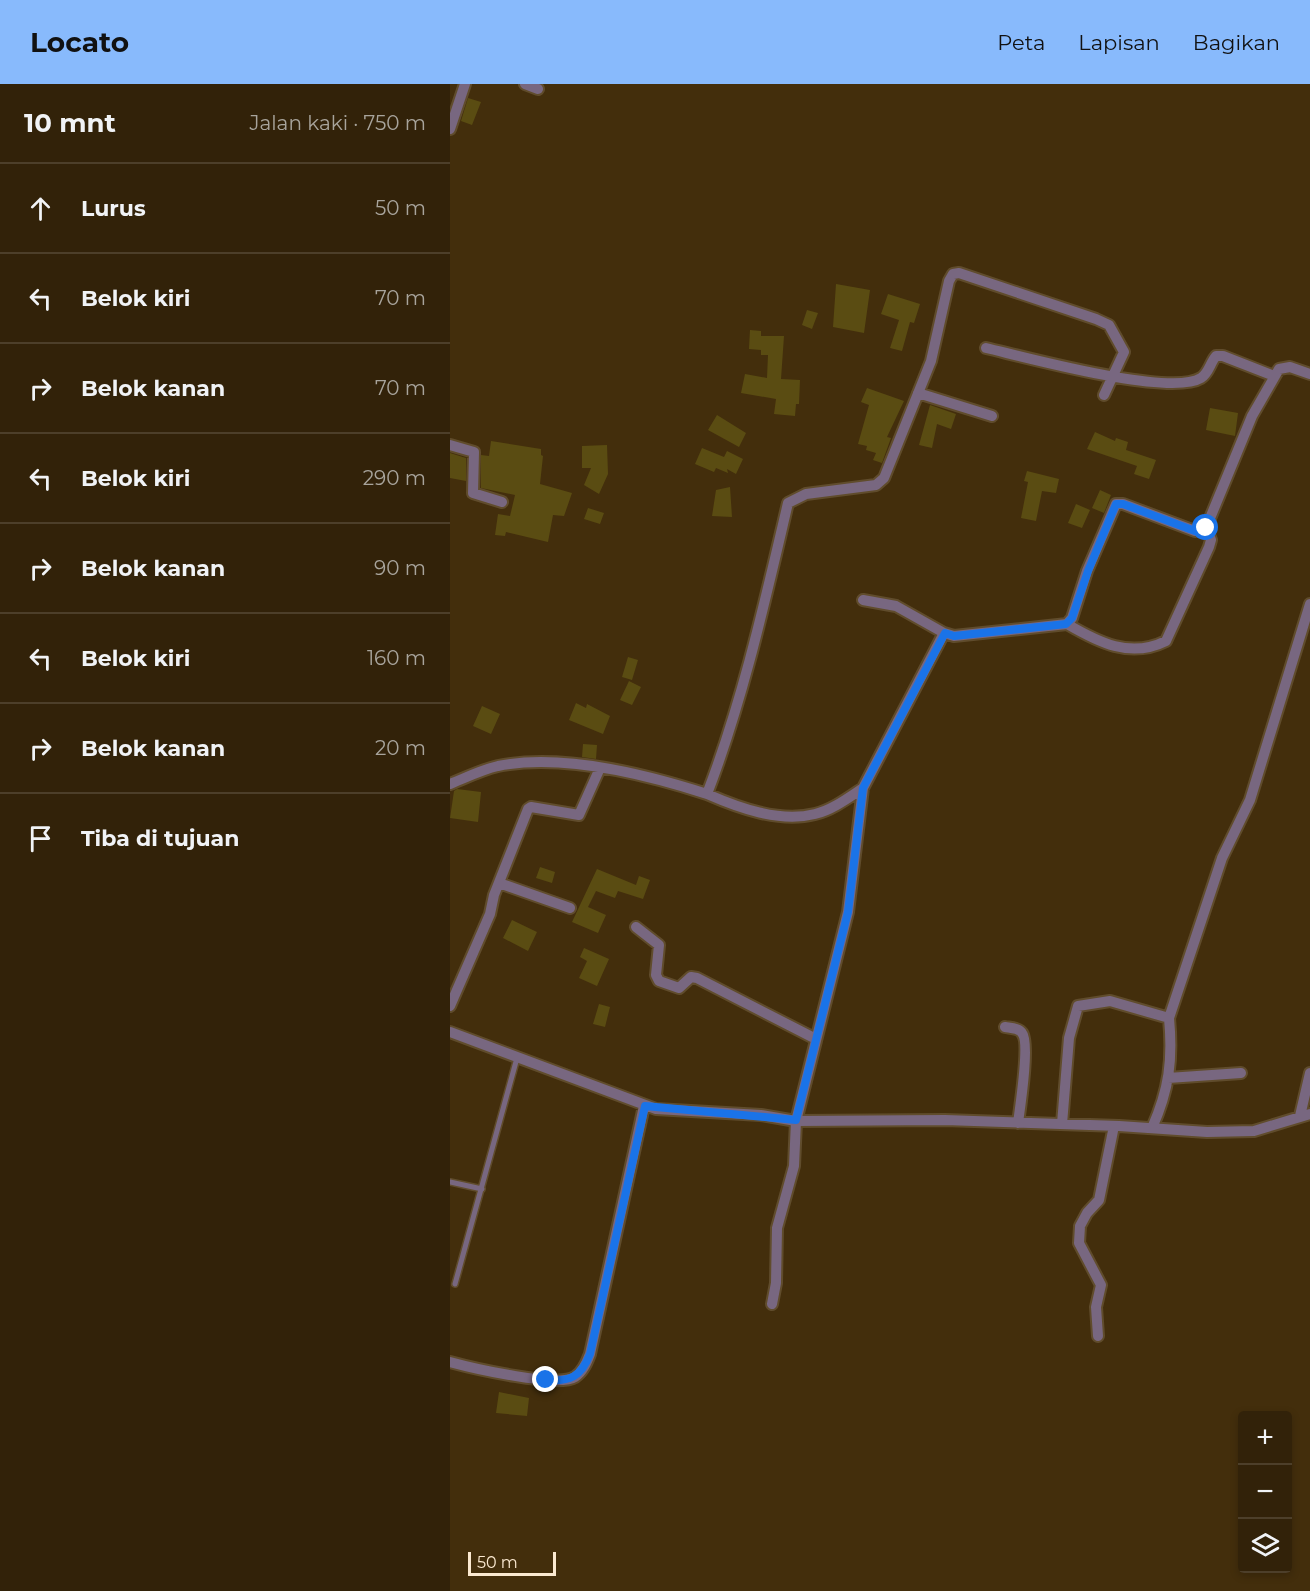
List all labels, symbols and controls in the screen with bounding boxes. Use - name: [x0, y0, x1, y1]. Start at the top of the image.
- text: Locato: [30, 25, 129, 59]
- text: Peta: [997, 30, 1045, 55]
- text: Lapisan: [1078, 30, 1160, 55]
- text: Bagikan: [1193, 30, 1280, 55]
- text: 10 mnt: [24, 107, 116, 139]
- text: Jalan kaki · 750 m: [249, 111, 426, 135]
- icon: ahead: [24, 192, 57, 225]
- text: Lurus: [81, 195, 146, 222]
- text: 50 m: [375, 196, 426, 220]
- icon: left: [24, 282, 57, 315]
- text: Belok kiri: [81, 285, 190, 312]
- text: 70 m: [375, 286, 426, 310]
- icon: right: [24, 372, 57, 405]
- text: Belok kanan: [81, 375, 225, 402]
- text: 70 m: [375, 376, 426, 400]
- icon: left: [24, 462, 57, 495]
- text: Belok kiri: [81, 465, 190, 492]
- text: 290 m: [363, 466, 426, 490]
- route start: [1192, 514, 1218, 540]
- icon: right: [24, 552, 57, 585]
- text: Belok kanan: [81, 555, 225, 582]
- text: 90 m: [374, 556, 426, 580]
- icon: left: [24, 642, 57, 675]
- text: Belok kiri: [81, 645, 190, 672]
- text: 160 m: [367, 646, 426, 670]
- icon: right: [24, 732, 57, 765]
- text: Belok kanan: [81, 735, 225, 762]
- text: 20 m: [375, 736, 426, 760]
- icon: arrive: [24, 822, 57, 855]
- text: Tiba di tujuan: [81, 825, 239, 852]
- route end: [532, 1366, 558, 1392]
- map controls: [1238, 1411, 1292, 1573]
- button: +: [1238, 1411, 1292, 1465]
- button: −: [1238, 1465, 1292, 1519]
- button: layers: [1238, 1519, 1292, 1573]
- scale bar: [468, 1549, 556, 1576]
- text: 50 m: [477, 1553, 518, 1572]

